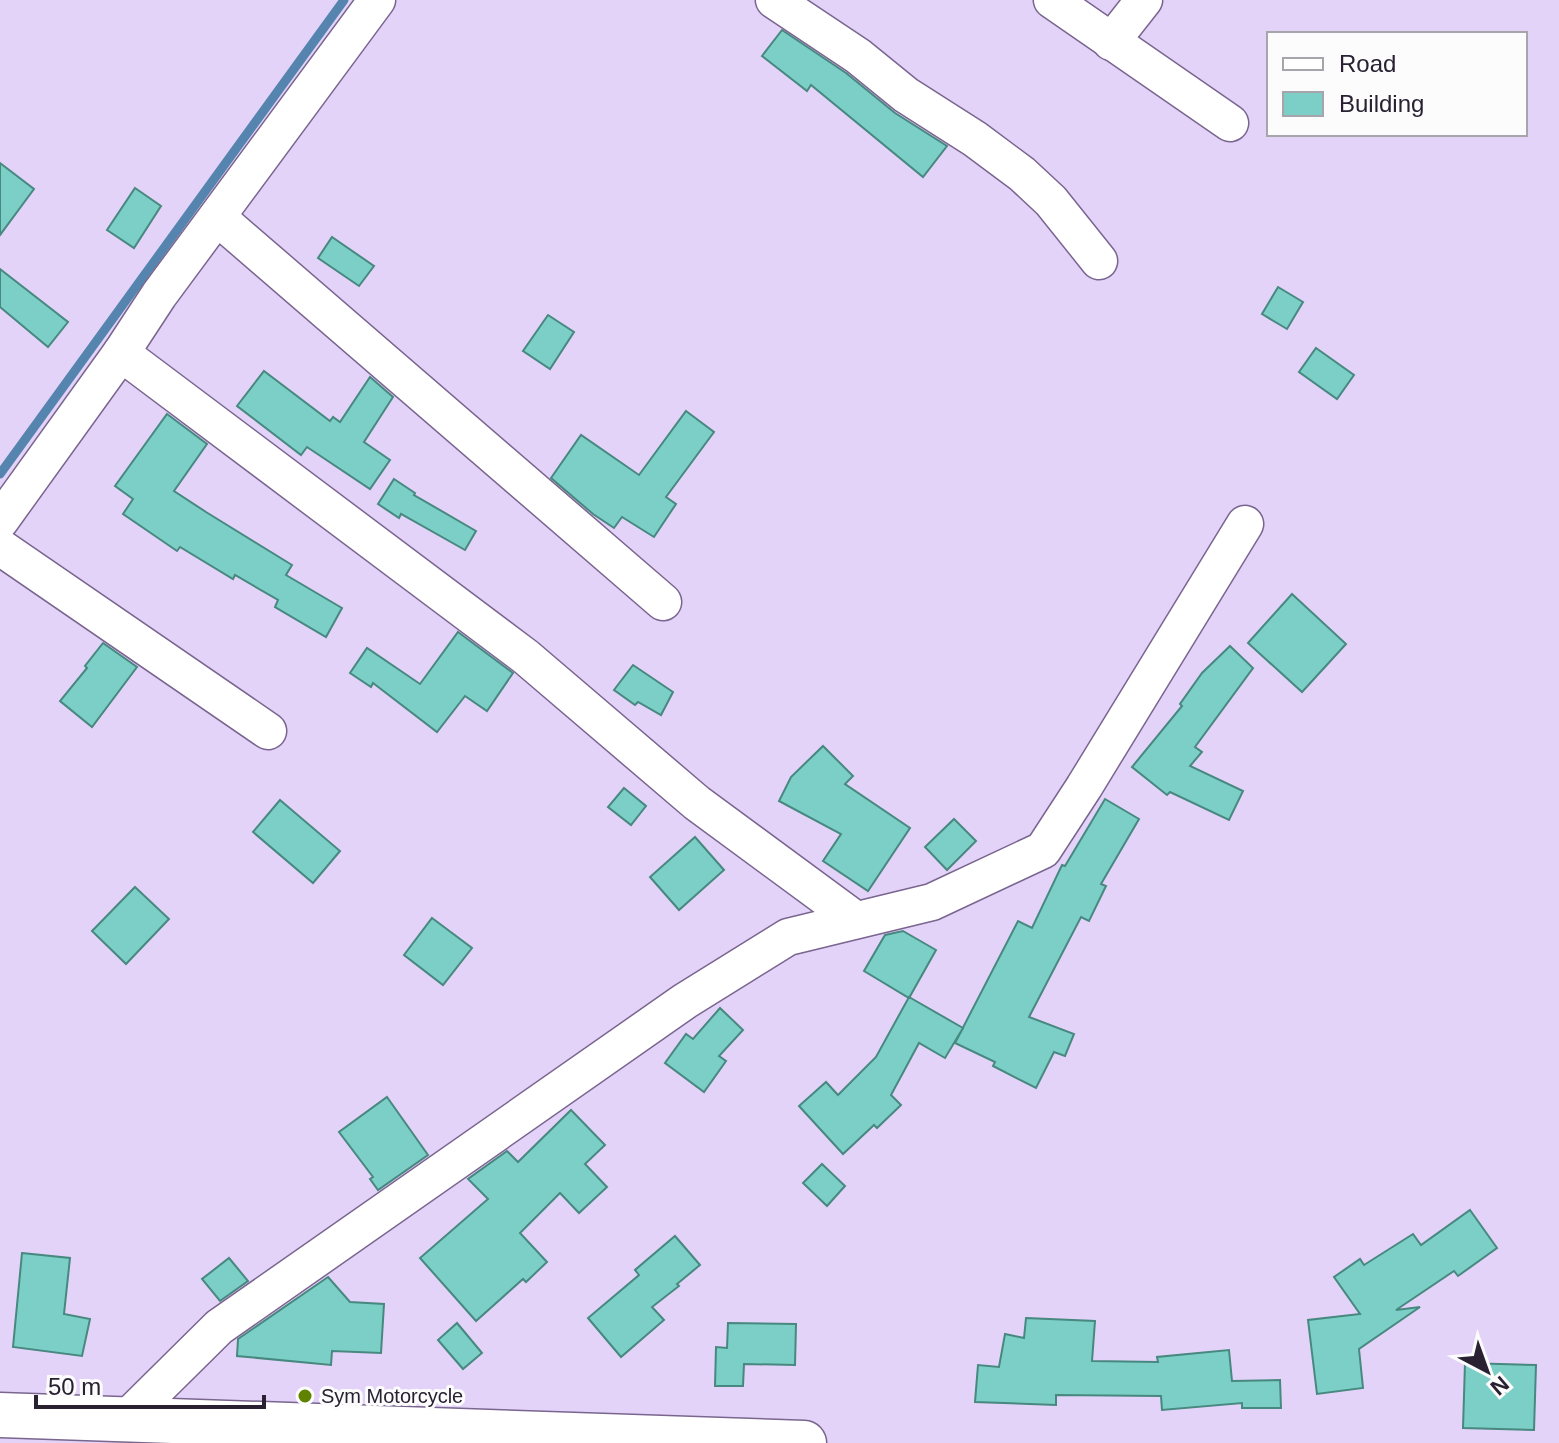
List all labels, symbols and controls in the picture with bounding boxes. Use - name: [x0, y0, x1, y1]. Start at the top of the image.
- legend: [1267, 32, 1527, 136]
- text: Road: [1339, 50, 1396, 77]
- text: Building: [1339, 90, 1424, 117]
- north arrow: [1447, 1331, 1527, 1411]
- scale bar: [36, 1359, 264, 1409]
- text: N: [1486, 1371, 1514, 1400]
- text: 50 m: [48, 1373, 101, 1400]
- place label: Sym Motorcycle: [321, 1385, 463, 1407]
- marker: Sym Motorcycle: [296, 1387, 314, 1405]

